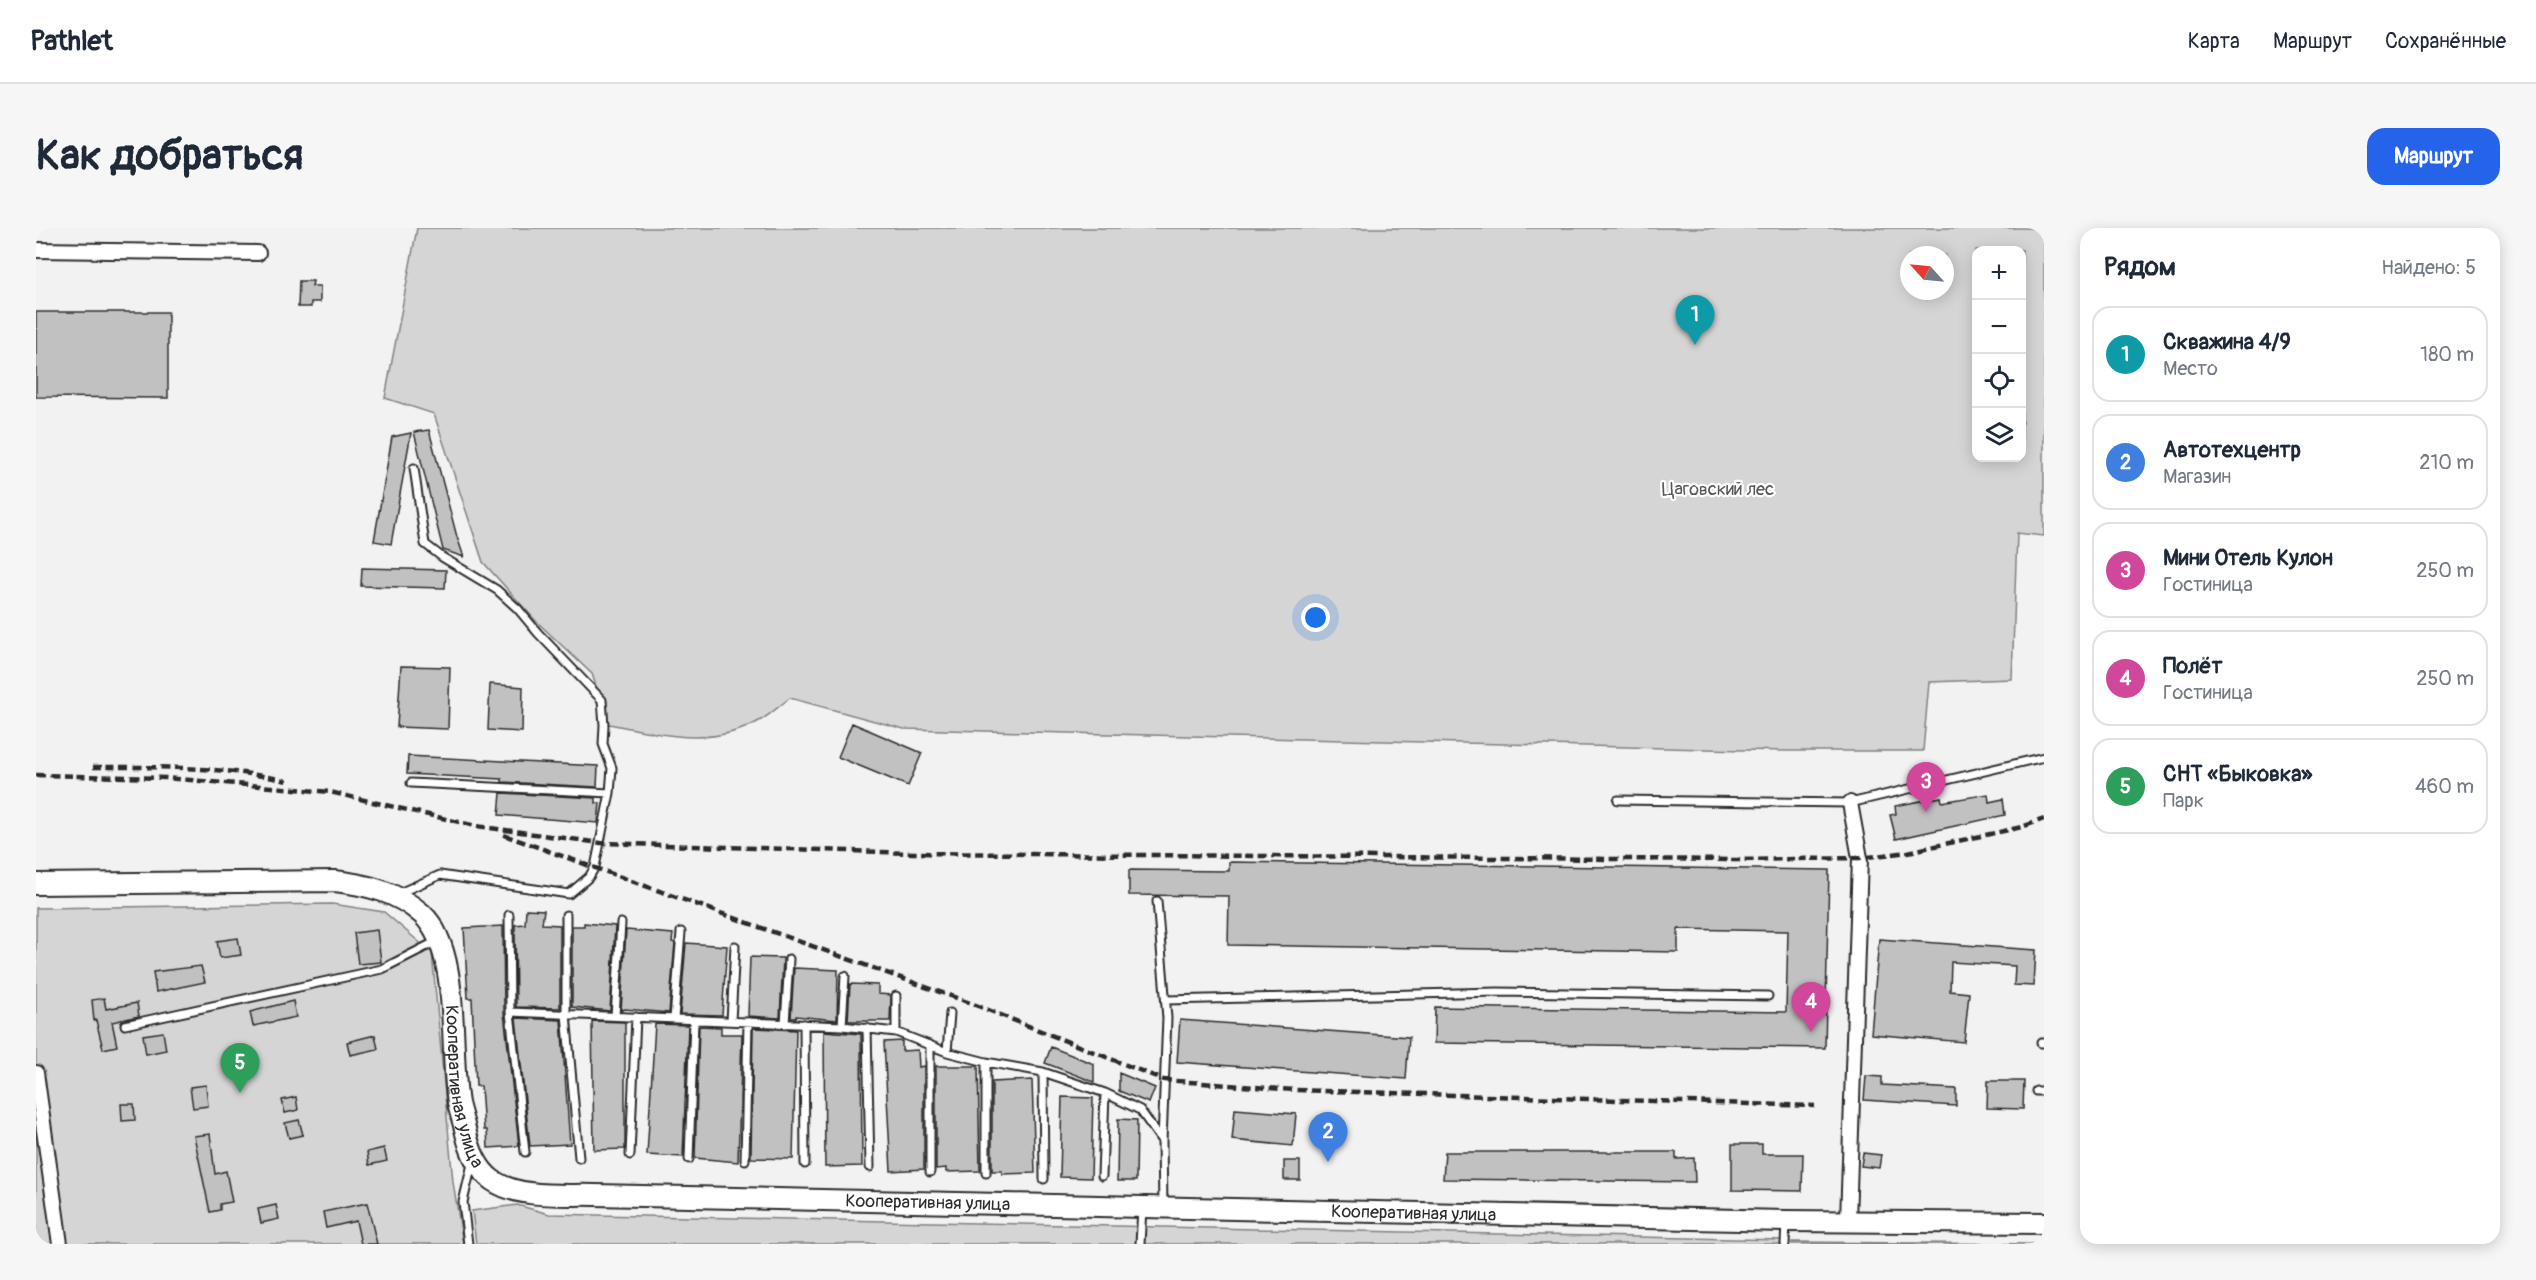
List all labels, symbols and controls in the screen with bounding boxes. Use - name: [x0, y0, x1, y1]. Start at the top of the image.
- text: Pathlet: [30, 24, 113, 59]
- text: Карта: [2188, 28, 2240, 55]
- text: Маршрут: [2273, 28, 2352, 55]
- text: Сохранённые: [2385, 28, 2506, 55]
- button: Маршрут: [2367, 128, 2500, 185]
- text: Как добраться: [36, 130, 303, 182]
- north arrow: [1900, 246, 1954, 300]
- map controls: [1972, 246, 2026, 462]
- button: +: [1972, 246, 2026, 300]
- text: Рядом: [2104, 251, 2176, 283]
- text: Найдено: 5: [2381, 255, 2476, 280]
- pin: 1: [1676, 296, 1714, 345]
- button: −: [1972, 300, 2026, 354]
- text: Скважина 4/9: [2163, 328, 2291, 356]
- text: 1: [2122, 342, 2129, 367]
- text: 180 m: [2420, 342, 2474, 367]
- button: locate: [1972, 354, 2026, 408]
- text: Место: [2163, 356, 2218, 381]
- button: layers: [1972, 408, 2026, 462]
- text: Автотехцентр: [2163, 436, 2301, 464]
- text: 2: [2120, 450, 2131, 475]
- text: 210 m: [2419, 450, 2474, 475]
- text: Магазин: [2163, 464, 2231, 489]
- park label: Цаговский лес: [1662, 478, 1774, 501]
- text: Мини Отель Кулон: [2163, 544, 2333, 572]
- text: 3: [2120, 558, 2131, 583]
- text: 250 m: [2416, 558, 2474, 583]
- text: Гостиница: [2163, 572, 2253, 597]
- your location: [1301, 603, 1330, 632]
- text: Полёт: [2163, 652, 2223, 680]
- text: 4: [2120, 666, 2131, 691]
- text: 250 m: [2416, 666, 2474, 691]
- text: Гостиница: [2163, 680, 2253, 705]
- text: СНТ «Быковка»: [2163, 760, 2313, 788]
- pin: 3: [1906, 762, 1946, 812]
- text: 5: [2120, 774, 2131, 799]
- text: 460 m: [2415, 774, 2474, 799]
- text: Парк: [2163, 788, 2204, 813]
- pin: 4: [1792, 982, 1830, 1032]
- street label: Кооперативная улица: [440, 1004, 489, 1172]
- pin: 5: [220, 1044, 260, 1093]
- pin: 2: [1308, 1112, 1348, 1162]
- street label: Кооперативная улица: [845, 1189, 1011, 1216]
- street label: Кооперативная улица: [1331, 1200, 1497, 1226]

